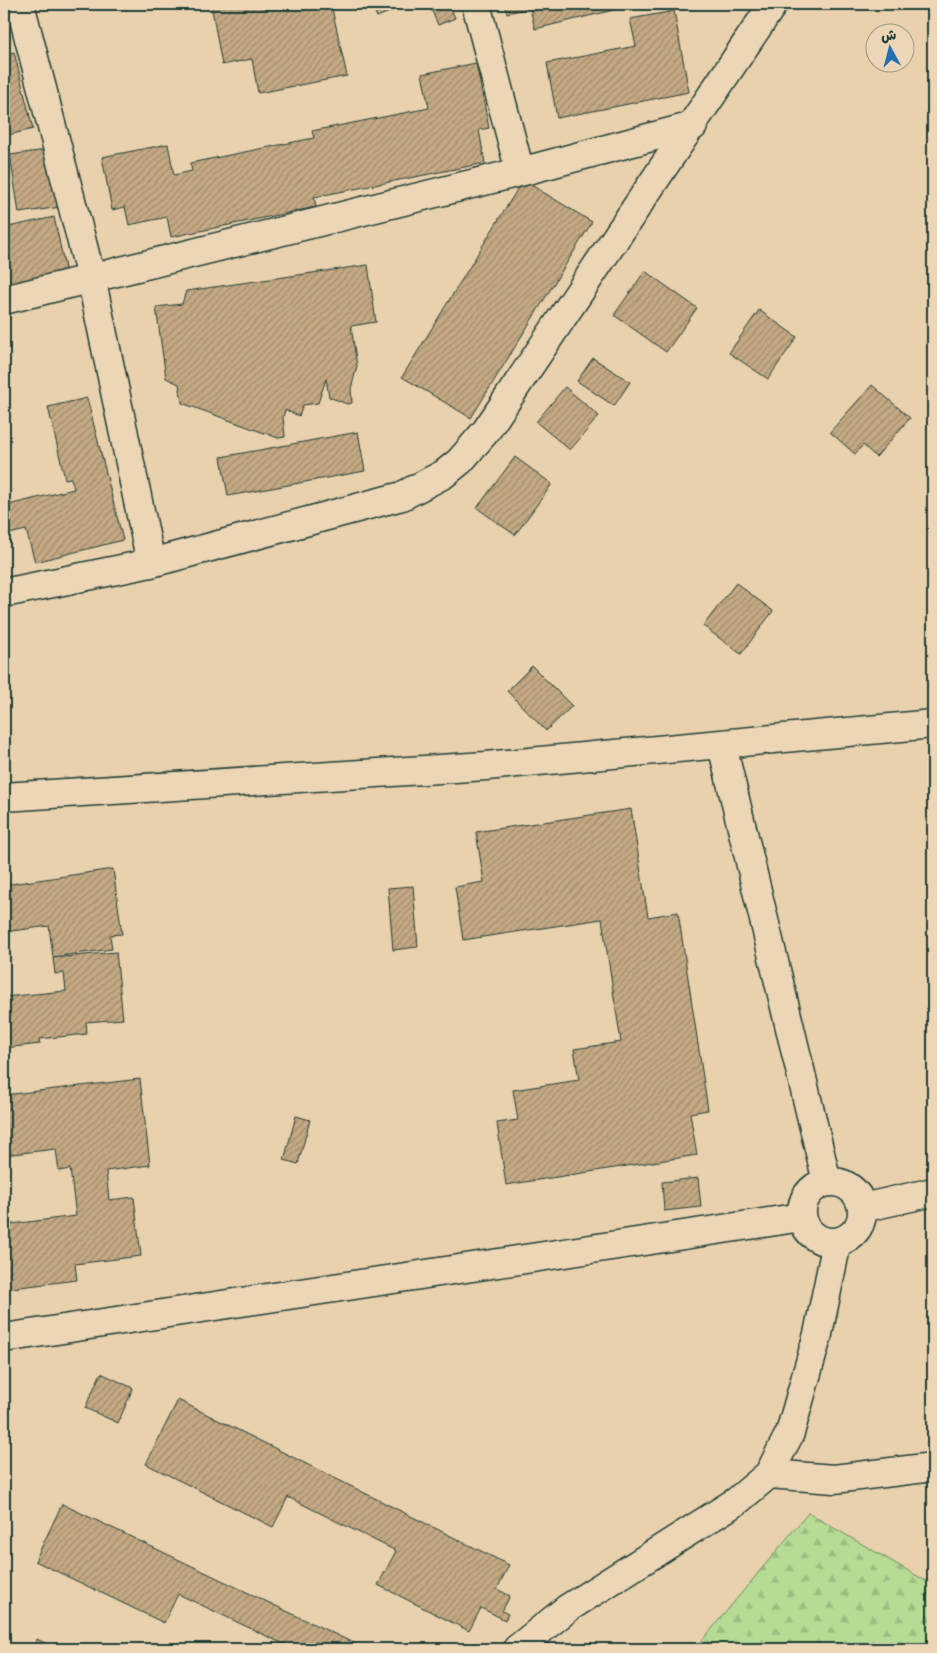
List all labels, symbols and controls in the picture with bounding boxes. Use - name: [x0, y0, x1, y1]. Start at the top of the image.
- north arrow: [864, 22, 914, 72]
- text: ش: [879, 23, 897, 46]

